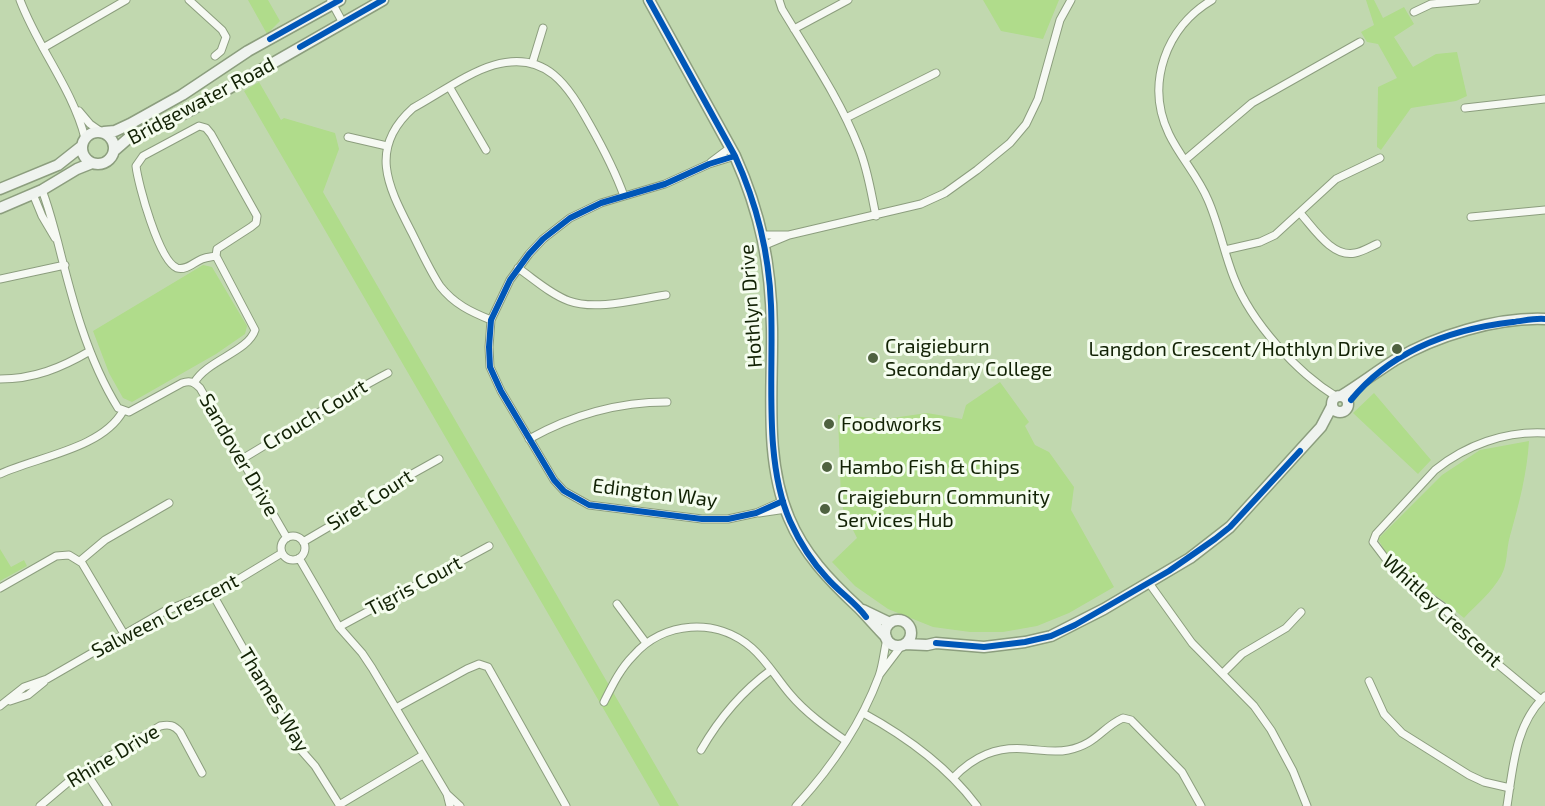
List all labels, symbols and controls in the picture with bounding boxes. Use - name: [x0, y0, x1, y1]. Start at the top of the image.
- street label: Bridgewater Road: [123, 52, 279, 150]
- street label: Hothlyn Drive: [735, 244, 767, 368]
- place label: Craigieburn Secondary College: [885, 334, 1052, 381]
- place label: Langdon Crescent/Hothlyn Drive: [1089, 337, 1385, 361]
- marker: Langdon Crescent/Hothlyn Drive: [1390, 342, 1404, 356]
- marker: Craigieburn Secondary College: [866, 351, 880, 365]
- street label: Crouch Court: [258, 374, 372, 456]
- street label: Sandover Drive: [194, 389, 284, 521]
- place label: Foodworks: [841, 412, 942, 436]
- marker: Foodworks: [822, 417, 836, 431]
- place label: Hambo Fish & Chips: [839, 455, 1020, 479]
- marker: Hambo Fish & Chips: [820, 460, 834, 474]
- street label: Siret Court: [323, 464, 417, 536]
- street label: Edington Way: [591, 473, 719, 513]
- place label: Craigieburn Community Services Hub: [837, 485, 1050, 532]
- marker: Craigieburn Community Services Hub: [818, 502, 832, 516]
- street label: Whitley Crescent: [1377, 550, 1507, 672]
- street label: Tigris Court: [362, 551, 466, 621]
- street label: Salween Crescent: [88, 569, 242, 663]
- street label: Thames Way: [233, 644, 315, 756]
- street label: Rhine Drive: [63, 719, 163, 793]

